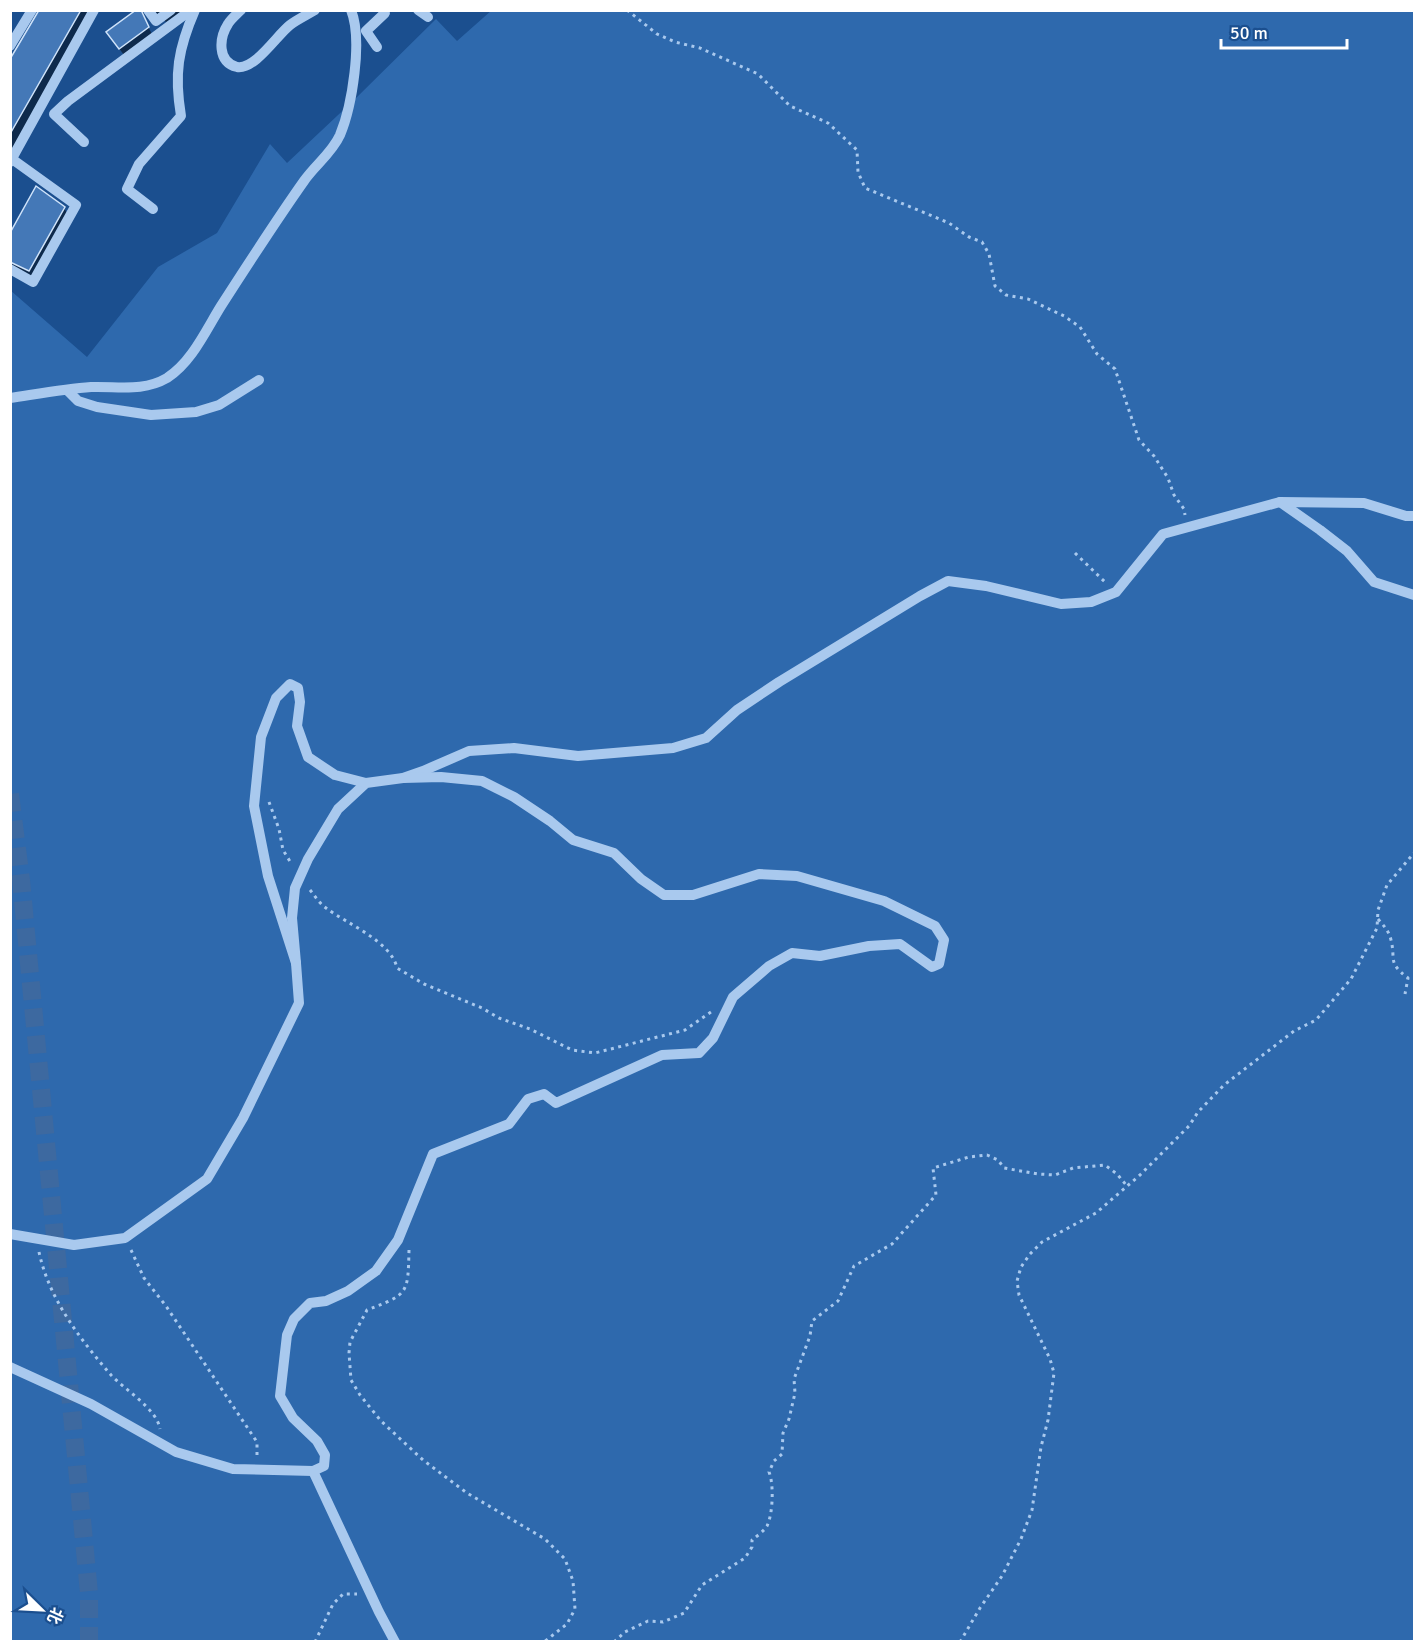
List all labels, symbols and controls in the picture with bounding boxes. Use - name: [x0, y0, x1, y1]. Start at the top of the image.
- scale bar: [1221, 12, 1347, 50]
- text: 50 m: [1230, 22, 1268, 44]
- north arrow: [12, 1580, 72, 1640]
- text: 北: [42, 1604, 67, 1627]

